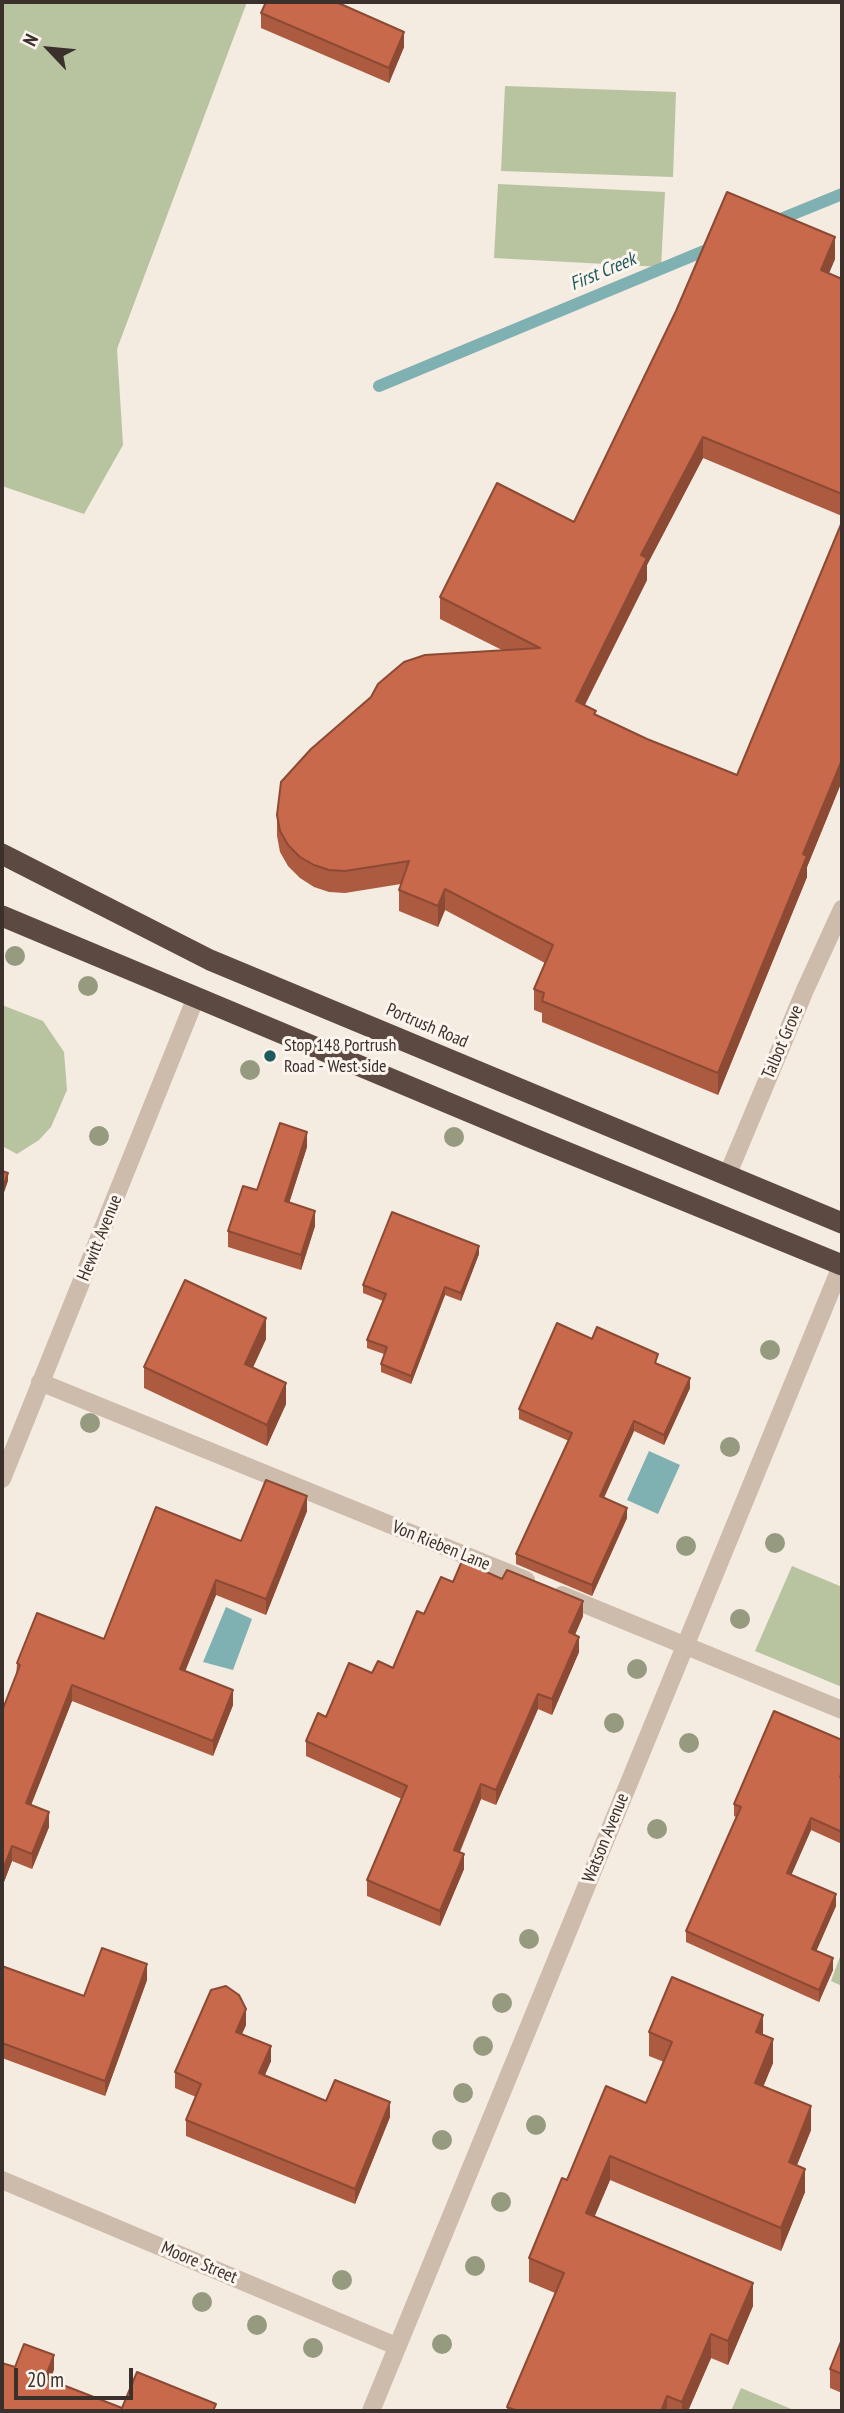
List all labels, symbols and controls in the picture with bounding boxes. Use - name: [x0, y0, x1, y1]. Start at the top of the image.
- north arrow: [14, 14, 84, 84]
- text: N: [17, 30, 43, 50]
- water label: First Creek: [567, 248, 639, 296]
- street label: Portrush Road: [383, 999, 471, 1053]
- street label: Talbot Grove: [758, 1002, 808, 1082]
- place label: Stop 148 Portrush Road - West side: [284, 1035, 396, 1078]
- marker: Stop 148 Portrush Road - West side: [262, 1048, 278, 1064]
- street label: Hewitt Avenue: [73, 1192, 127, 1284]
- street label: Von Rieben Lane: [389, 1517, 493, 1575]
- street label: Watson Avenue: [578, 1790, 634, 1886]
- street label: Moore Street: [158, 2237, 240, 2289]
- scale bar: [18, 2354, 136, 2398]
- text: 20 m: [27, 2366, 64, 2393]

